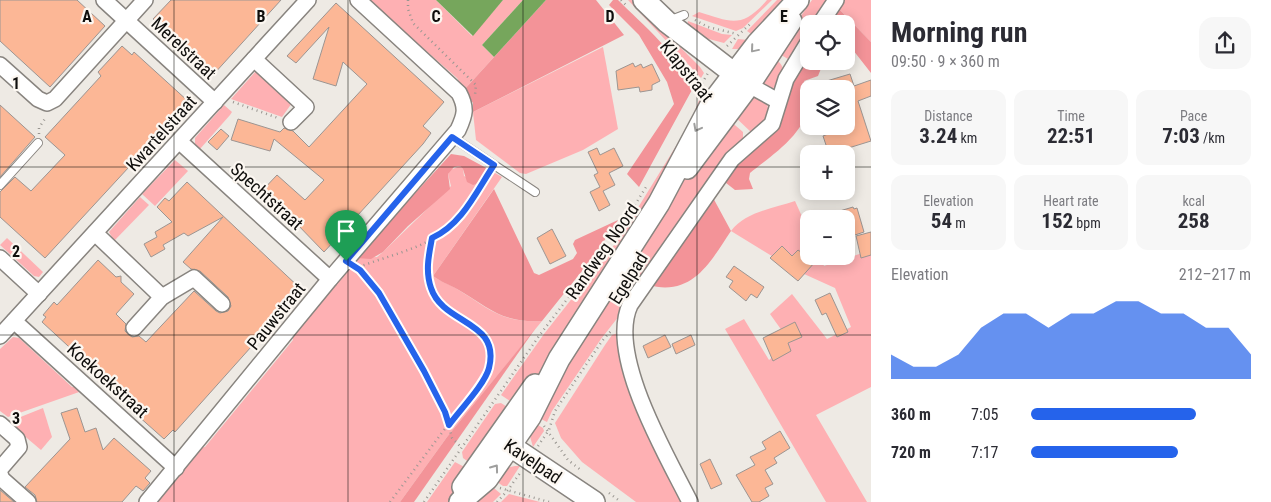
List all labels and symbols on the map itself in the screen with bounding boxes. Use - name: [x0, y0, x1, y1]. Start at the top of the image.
- text: A: [82, 7, 92, 26]
- text: B: [257, 7, 266, 26]
- text: C: [431, 7, 441, 26]
- text: D: [605, 7, 615, 26]
- text: E: [780, 7, 788, 26]
- street label: Merelstraat: [147, 13, 221, 83]
- street label: Klapstraat: [656, 36, 718, 106]
- one-way arrow: [750, 43, 759, 52]
- text: 1: [12, 74, 20, 93]
- street label: Kwartelstraat: [122, 91, 200, 175]
- one-way arrow: [693, 123, 703, 132]
- street label: Spechtstraat: [226, 158, 308, 234]
- street label: Randweg Noord: [561, 199, 643, 303]
- pin: [325, 210, 367, 261]
- text: 2: [12, 242, 20, 261]
- street label: Egelpad: [604, 248, 652, 308]
- street label: Pauwstraat: [243, 278, 309, 354]
- street label: Koekoekstraat: [63, 338, 153, 422]
- text: 3: [12, 409, 20, 428]
- street label: Kavelpad: [500, 434, 566, 488]
- one-way arrow: [489, 464, 498, 474]

